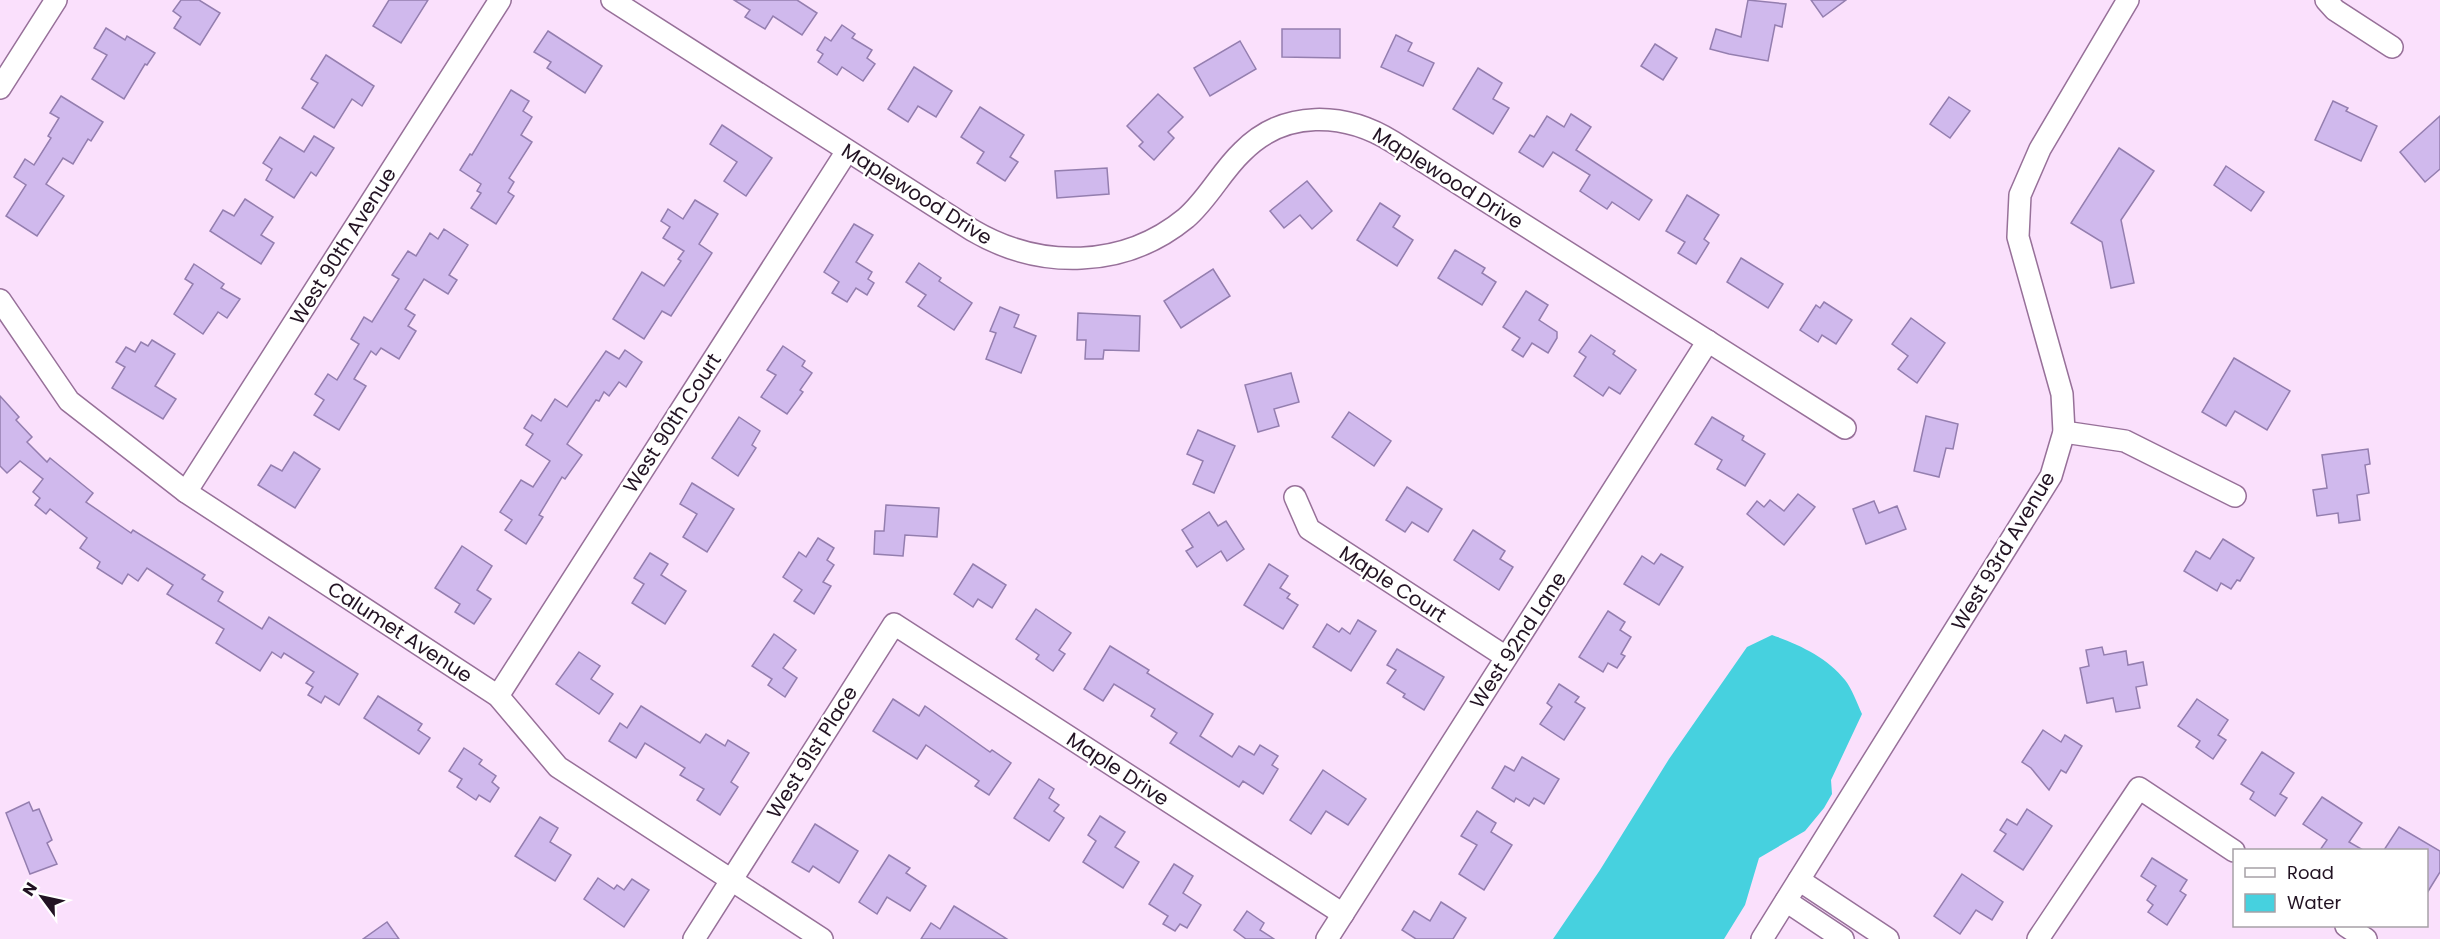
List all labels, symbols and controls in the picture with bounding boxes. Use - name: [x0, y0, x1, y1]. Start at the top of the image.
- street label: Maplewood Drive: [1367, 120, 1529, 236]
- street label: Maplewood Drive: [836, 136, 998, 252]
- street label: West 90th Avenue: [283, 162, 403, 330]
- street label: West 90th Court: [616, 348, 728, 498]
- street label: West 93rd Avenue: [1944, 466, 2062, 636]
- street label: Maple Court: [1334, 539, 1452, 629]
- street label: West 92nd Lane: [1463, 566, 1573, 714]
- street label: Calumet Avenue: [322, 575, 478, 689]
- street label: West 91st Place: [760, 680, 864, 824]
- street label: Maple Drive: [1061, 725, 1175, 813]
- legend: [2233, 849, 2428, 927]
- text: Road: [2287, 860, 2334, 885]
- north arrow: [12, 867, 72, 927]
- text: N: [17, 878, 43, 900]
- text: Water: [2287, 890, 2341, 915]

